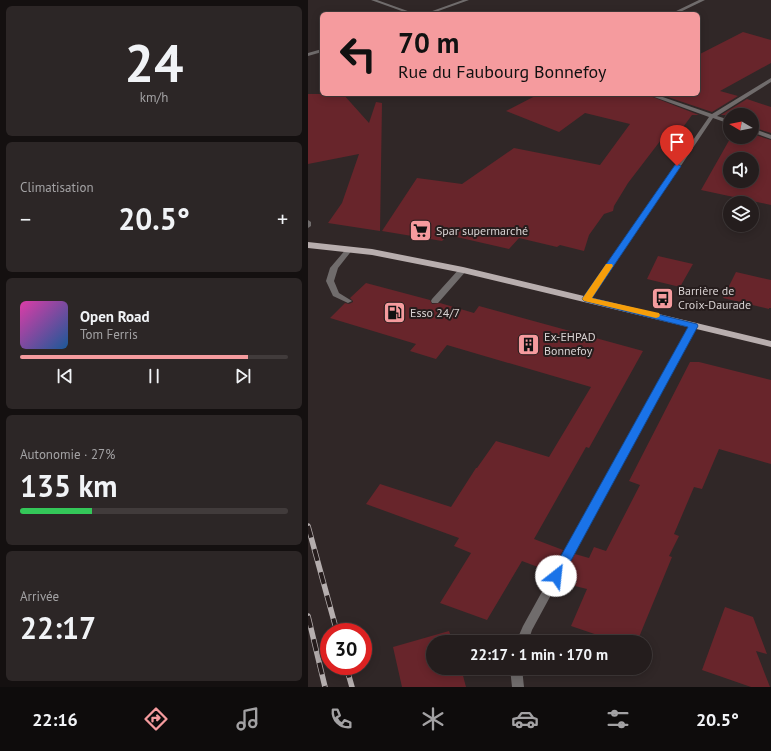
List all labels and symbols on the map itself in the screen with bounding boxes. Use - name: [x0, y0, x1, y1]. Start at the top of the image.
- north arrow: [723, 108, 759, 144]
- pin: [660, 125, 694, 166]
- supermarket icon: Spar supermarché: [407, 218, 433, 244]
- place label: Spar supermarché: [436, 223, 528, 238]
- place label: Barrière de Croix-Daurade: [678, 283, 751, 312]
- bus stop icon: Barrière de Croix-Daurade: [649, 285, 675, 311]
- fuel station icon: Esso 24/7: [382, 300, 408, 326]
- place label: Esso 24/7: [410, 305, 460, 320]
- place label: Ex-EHPAD Bonnefoy: [544, 329, 596, 358]
- building icon: Ex-EHPAD Bonnefoy: [516, 331, 542, 357]
- position arrow: [535, 555, 577, 597]
- speed limit sign: 30: [320, 623, 372, 675]

